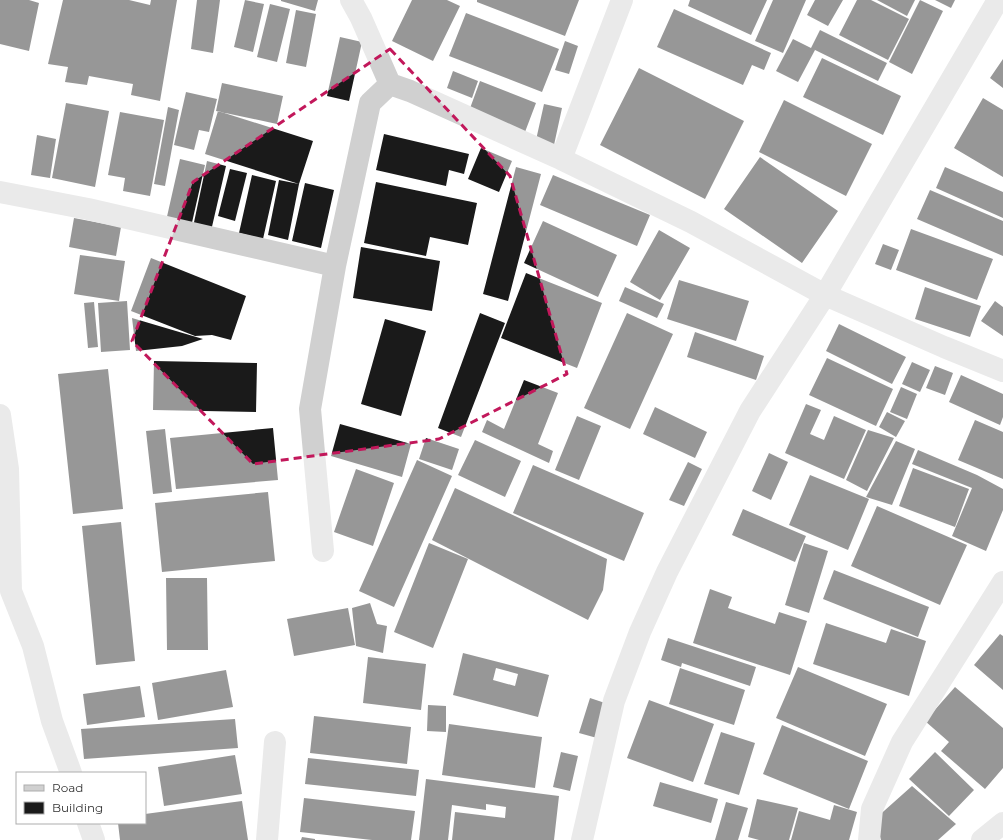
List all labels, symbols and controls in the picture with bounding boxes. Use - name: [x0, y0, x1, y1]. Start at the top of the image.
- legend: [16, 772, 146, 824]
- text: Road: [52, 780, 83, 795]
- text: Building: [52, 800, 103, 815]

